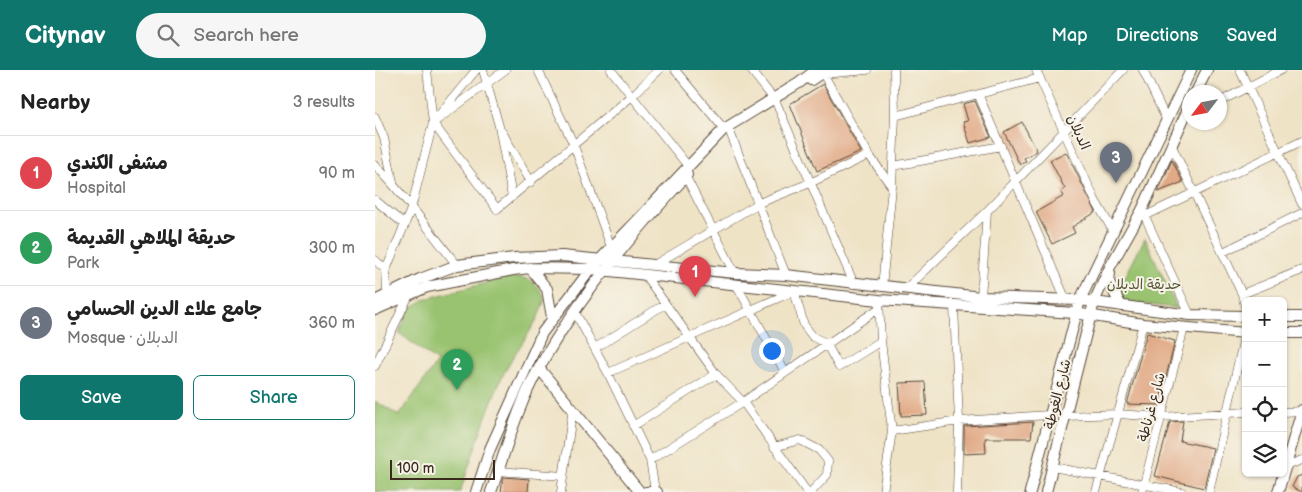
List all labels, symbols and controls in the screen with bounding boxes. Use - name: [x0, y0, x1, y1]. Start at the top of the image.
- search box: [136, 13, 486, 58]
- text: Citynav: [25, 21, 106, 50]
- icon: search: [154, 21, 182, 49]
- text: Search here: [194, 24, 299, 47]
- text: Map: [1052, 25, 1088, 46]
- text: Directions: [1116, 25, 1198, 46]
- text: Saved: [1226, 25, 1277, 46]
- north arrow: [1182, 85, 1227, 130]
- text: Nearby: [20, 90, 90, 115]
- text: 3 results: [293, 93, 355, 112]
- street label: الدبلان: [1063, 112, 1094, 152]
- pin: 3: [1100, 142, 1132, 183]
- text: مشفى الكندي: [67, 152, 168, 175]
- text: 1: [33, 164, 39, 183]
- text: 90 m: [319, 164, 355, 183]
- text: Hospital: [67, 179, 126, 198]
- text: حديقة الملاهي القديمة: [67, 227, 236, 250]
- text: 2: [31, 239, 41, 258]
- text: 300 m: [309, 239, 355, 258]
- text: Park: [67, 254, 99, 273]
- pin: 1: [679, 256, 711, 297]
- park label: حديقة الدبلان: [1107, 276, 1181, 293]
- map controls: [1242, 297, 1287, 477]
- button: +: [1242, 297, 1287, 342]
- text: جامع علاء الدين الحسامي: [67, 298, 262, 321]
- text: 3: [31, 314, 41, 333]
- text: 360 m: [308, 314, 355, 333]
- text: Mosque · الدبلان: [67, 329, 178, 348]
- your location: [759, 338, 785, 364]
- button: −: [1242, 342, 1287, 387]
- pin: 2: [441, 349, 473, 390]
- street label: شارع الغوطة: [1041, 357, 1075, 431]
- street label: شارع غرناطة: [1134, 371, 1170, 444]
- button: Save: [20, 375, 183, 420]
- button: Share: [193, 375, 355, 420]
- button: locate: [1242, 387, 1287, 432]
- button: layers: [1242, 432, 1287, 477]
- scale bar: [390, 457, 495, 480]
- text: 100 m: [397, 460, 434, 477]

